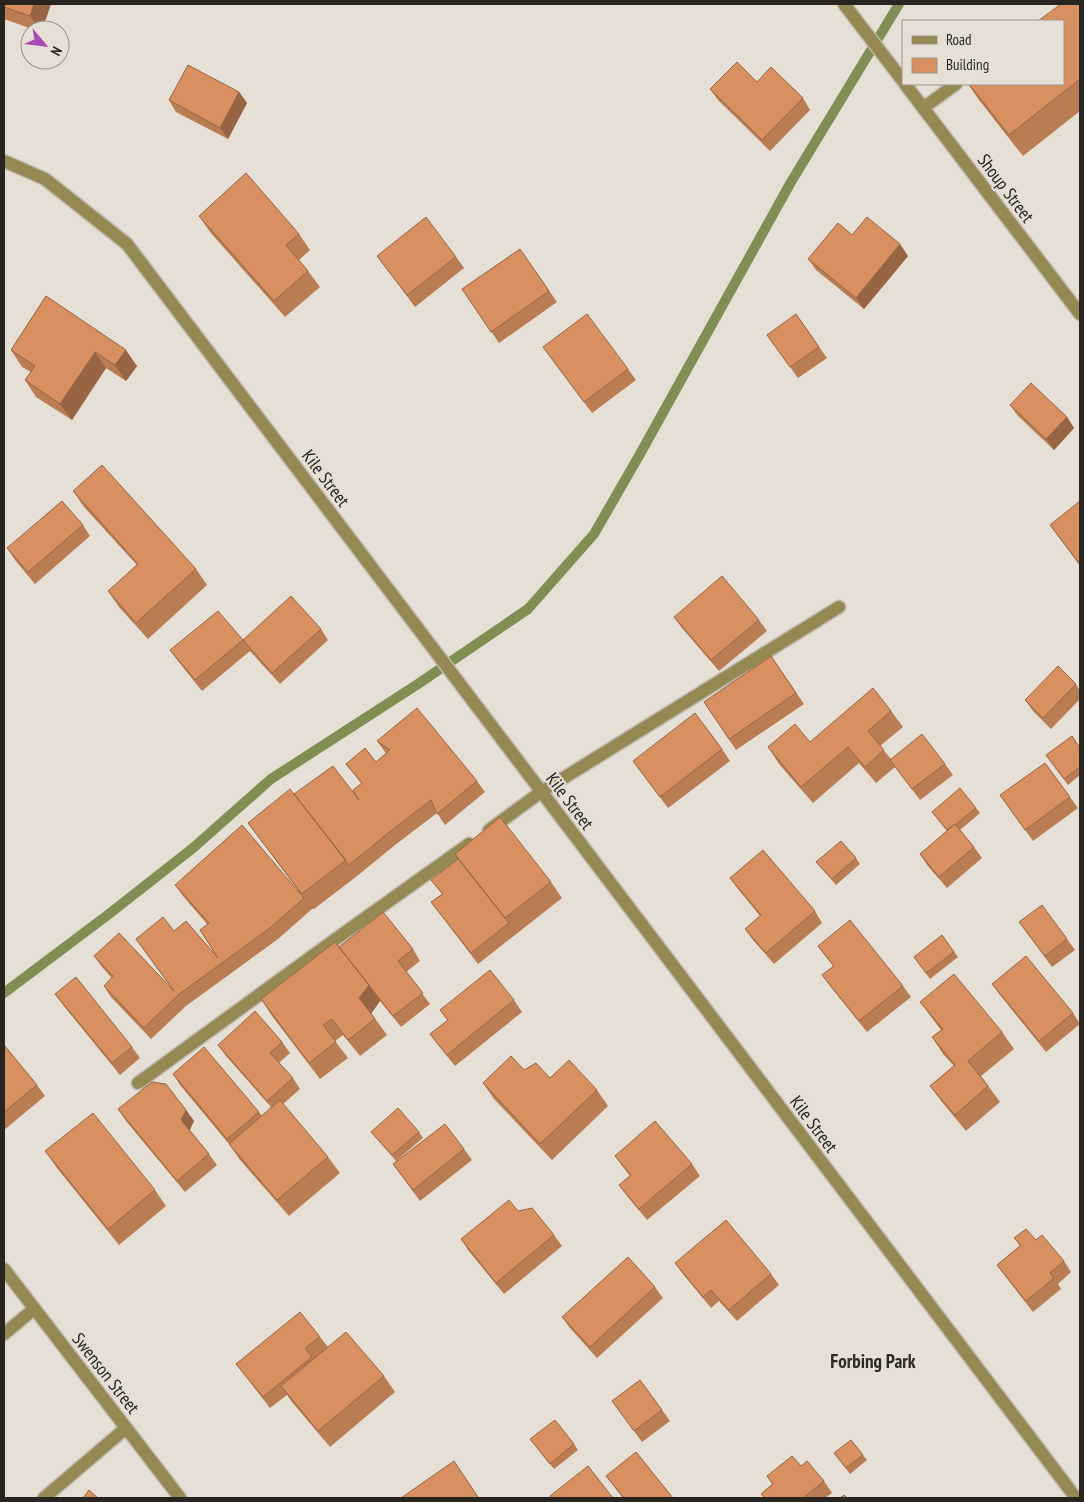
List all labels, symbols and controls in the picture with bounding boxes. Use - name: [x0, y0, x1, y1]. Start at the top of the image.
- north arrow: [20, 20, 70, 70]
- legend: [902, 20, 1064, 85]
- text: Road: [946, 30, 972, 49]
- text: N: [47, 44, 66, 59]
- text: Building: [946, 55, 989, 74]
- street label: Shoup Street: [973, 149, 1039, 227]
- street label: Kile Street: [297, 445, 355, 511]
- street label: Kile Street: [541, 768, 599, 834]
- street label: Kile Street: [785, 1091, 843, 1157]
- street label: Swenson Street: [67, 1328, 145, 1418]
- district label: Forbing Park: [830, 1349, 916, 1373]

